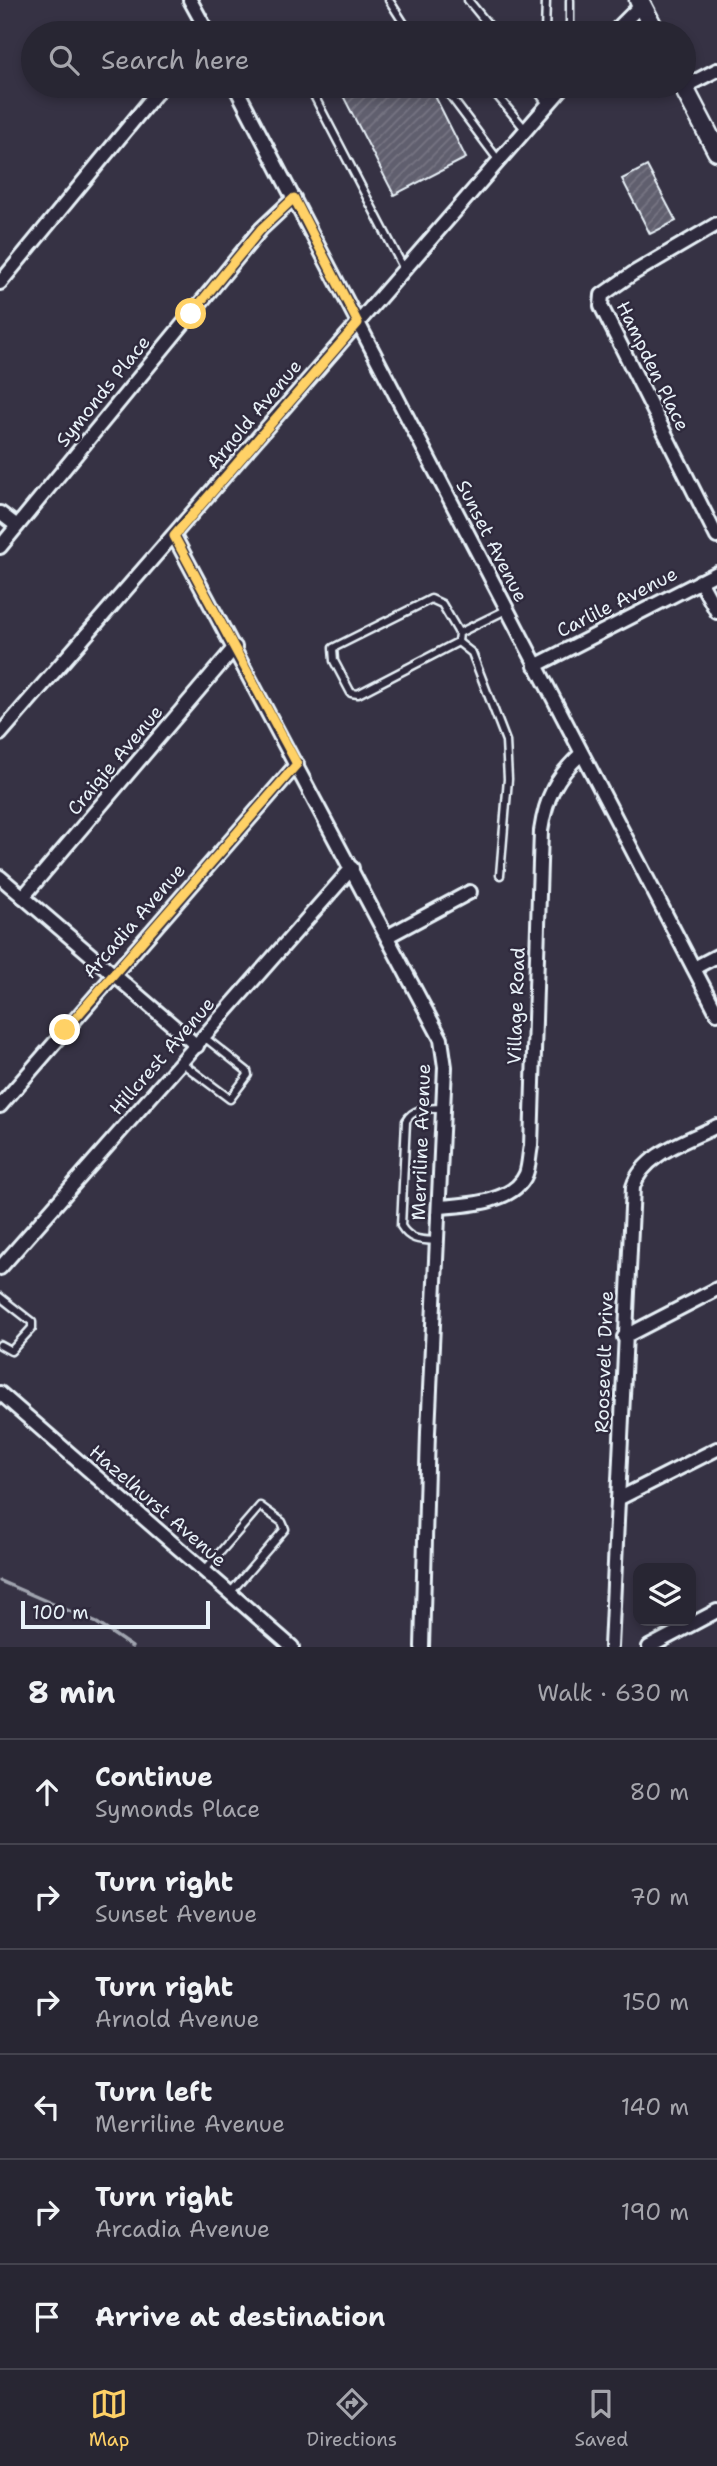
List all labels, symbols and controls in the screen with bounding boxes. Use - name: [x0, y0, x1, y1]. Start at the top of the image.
- search box: [21, 21, 696, 98]
- icon: search: [45, 41, 83, 79]
- text: Search here: [101, 42, 250, 77]
- street label: Hampden Place: [611, 297, 695, 435]
- route start: [175, 298, 206, 329]
- street label: Symonds Place: [50, 330, 156, 452]
- street label: Arnold Avenue: [201, 354, 307, 474]
- street label: Sunset Avenue: [450, 476, 534, 606]
- street label: Carlile Avenue: [552, 561, 682, 643]
- street label: Craigie Avenue: [62, 700, 168, 820]
- street label: Arcadia Avenue: [77, 858, 191, 984]
- street label: Village Road: [501, 947, 531, 1065]
- street label: Hillcrest Avenue: [104, 992, 220, 1120]
- route end: [49, 1014, 80, 1045]
- street label: Merriline Avenue: [406, 1063, 436, 1221]
- street label: Roosevelt Drive: [589, 1290, 619, 1434]
- street label: Hazelhurst Avenue: [84, 1439, 232, 1573]
- map controls: [633, 1563, 696, 1626]
- button: layers: [633, 1563, 696, 1626]
- scale bar: [21, 1598, 210, 1630]
- text: 100 m: [32, 1600, 89, 1625]
- text: 8 min: [28, 1672, 115, 1713]
- text: Walk · 630 m: [537, 1678, 689, 1708]
- text: Continue: [95, 1759, 213, 1794]
- icon: ahead: [28, 1773, 66, 1811]
- text: 80 m: [630, 1777, 689, 1807]
- text: Symonds Place: [95, 1794, 260, 1824]
- text: Turn right: [95, 1864, 233, 1899]
- icon: right: [28, 1878, 66, 1916]
- text: 70 m: [630, 1882, 689, 1912]
- text: Sunset Avenue: [95, 1899, 257, 1929]
- text: Turn right: [95, 1969, 233, 2004]
- icon: right: [28, 1983, 66, 2021]
- text: 150 m: [622, 1987, 689, 2017]
- text: Arnold Avenue: [95, 2004, 259, 2034]
- text: Turn left: [95, 2074, 212, 2109]
- icon: left: [28, 2088, 66, 2126]
- text: 140 m: [621, 2092, 689, 2122]
- text: Merriline Avenue: [95, 2109, 285, 2139]
- text: Turn right: [95, 2179, 233, 2214]
- icon: right: [28, 2193, 66, 2231]
- text: 190 m: [621, 2197, 689, 2227]
- text: Arcadia Avenue: [95, 2214, 270, 2244]
- icon: arrive: [28, 2298, 66, 2336]
- text: Arrive at destination: [95, 2299, 385, 2334]
- tab: Map: [89, 2385, 129, 2452]
- tab: Directions: [307, 2385, 397, 2452]
- tab: Saved: [574, 2385, 628, 2452]

